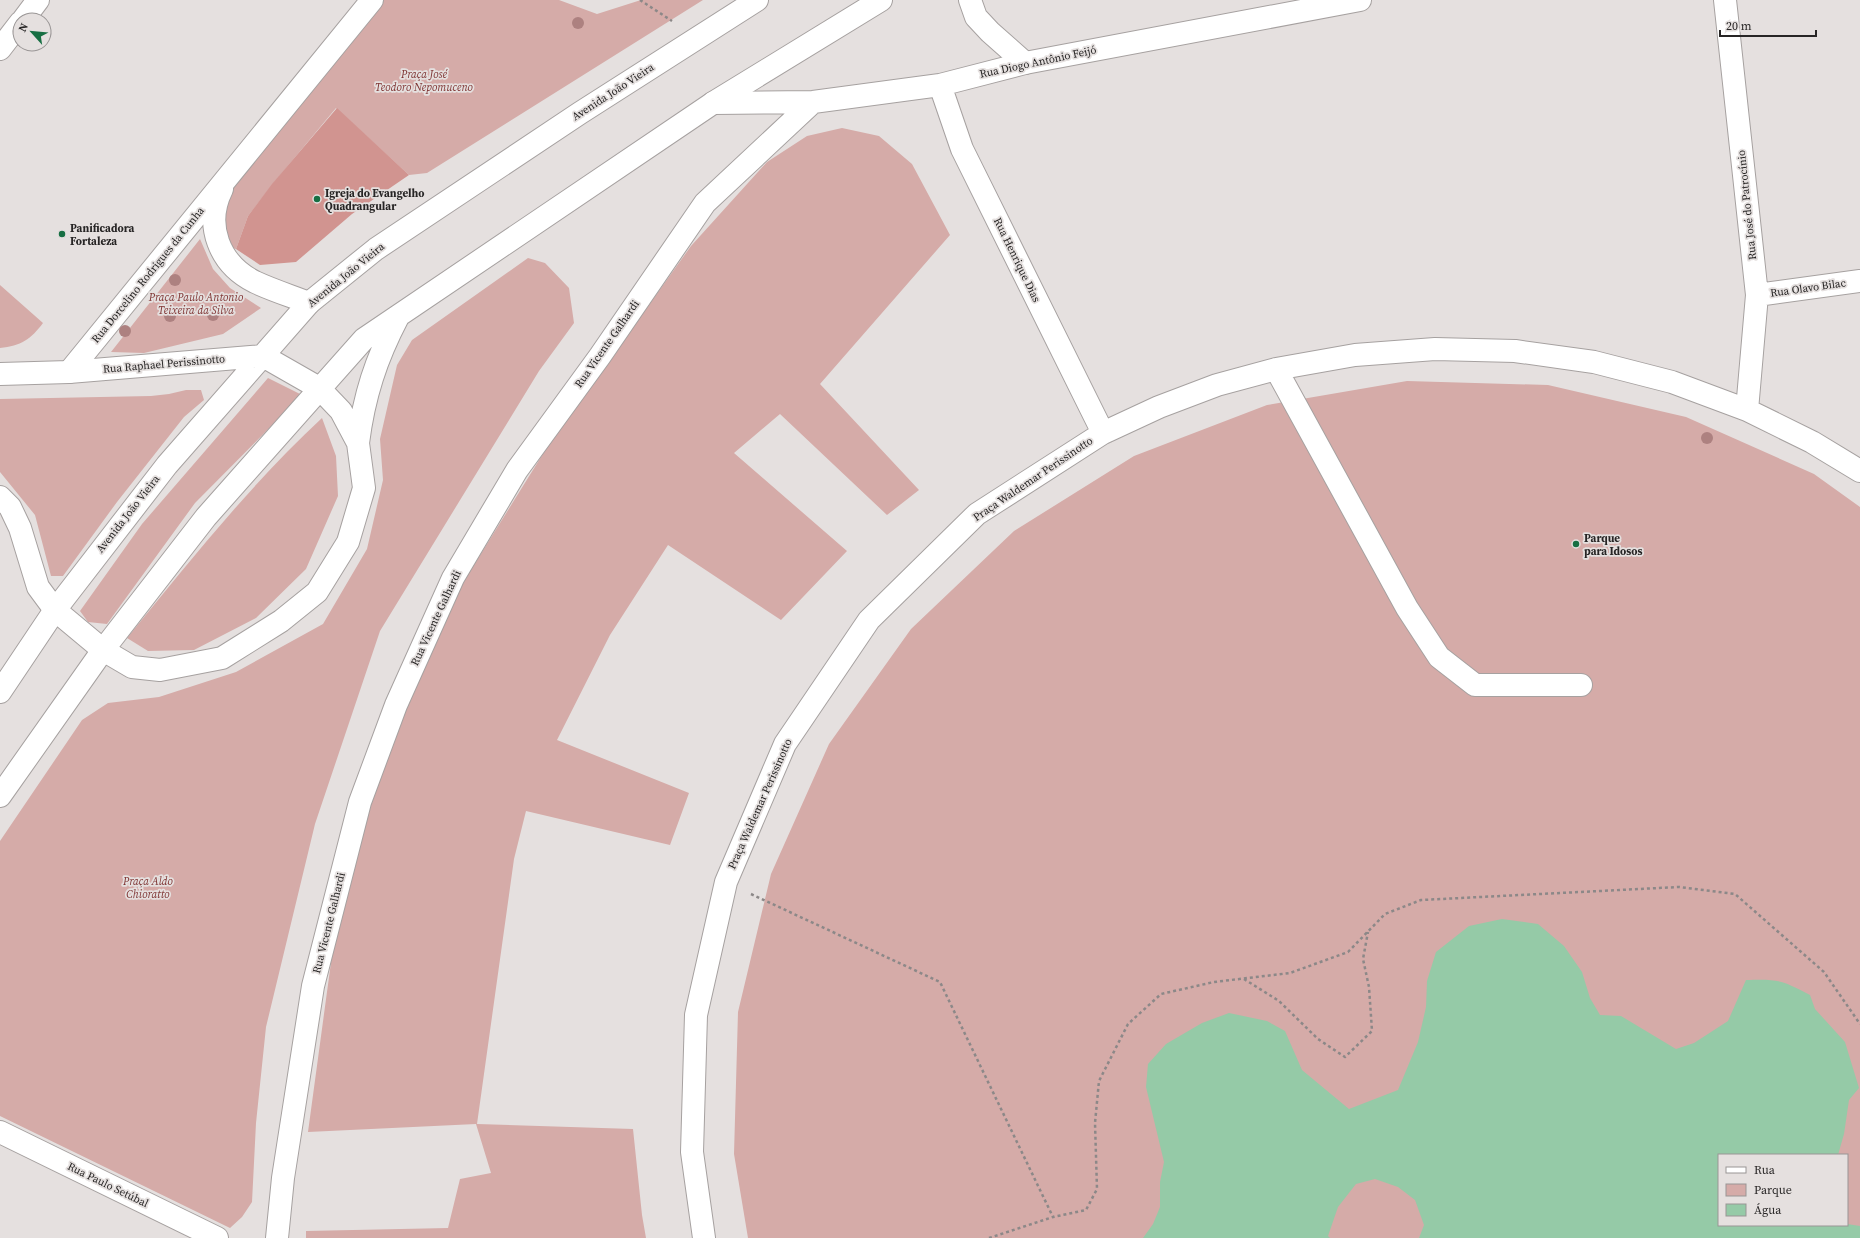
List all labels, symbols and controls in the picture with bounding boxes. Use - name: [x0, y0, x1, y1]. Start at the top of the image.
- north arrow: [12, 12, 52, 52]
- scale bar: [1720, 12, 1816, 38]
- text: 20 m: [1726, 18, 1752, 34]
- text: N: [15, 21, 32, 35]
- street label: Rua Diogo Antônio Feijó: [978, 42, 1098, 82]
- street label: Avenida João Vieira: [569, 60, 657, 124]
- park label: Praça José Teodoro Nepomuceno: [375, 67, 474, 95]
- street label: Rua José do Patrocínio: [1734, 149, 1760, 261]
- place label: Igreja do Evangelho Quadrangular: [325, 186, 425, 214]
- marker: Igreja do Evangelho Quadrangular: [312, 194, 322, 204]
- street label: Rua Dorcelino Rodrigues da Cunha: [88, 203, 208, 346]
- street label: Rua Henrique Dias: [990, 215, 1044, 305]
- place label: Panificadora Fortaleza: [70, 221, 135, 249]
- marker: Panificadora Fortaleza: [57, 229, 67, 239]
- street label: Avenida João Vieira: [304, 239, 388, 311]
- street label: Rua Olavo Bilac: [1769, 275, 1847, 301]
- park label: Praça Paulo Antonio Teixeira da Silva: [148, 290, 244, 318]
- street label: Rua Vicente Galhardi: [571, 297, 643, 391]
- street label: Rua Raphael Perissinotto: [102, 351, 226, 377]
- street label: Praça Waldemar Perissinotto: [970, 433, 1096, 525]
- street label: Avenida João Vieira: [93, 472, 163, 556]
- place label: Parque para Idosos: [1584, 531, 1642, 559]
- marker: Parque para Idosos: [1571, 539, 1581, 549]
- street label: Rua Vicente Galhardi: [407, 568, 465, 668]
- street label: Praça Waldemar Perissinotto: [724, 736, 796, 872]
- street label: Rua Vicente Galhardi: [309, 871, 349, 975]
- park label: Praça Aldo Chioratto: [122, 874, 174, 902]
- legend: [1718, 1154, 1848, 1226]
- street label: Rua Paulo Setúbal: [65, 1159, 151, 1211]
- text: Rua: [1754, 1162, 1776, 1178]
- text: Parque: [1754, 1182, 1792, 1198]
- text: Água: [1754, 1202, 1782, 1218]

